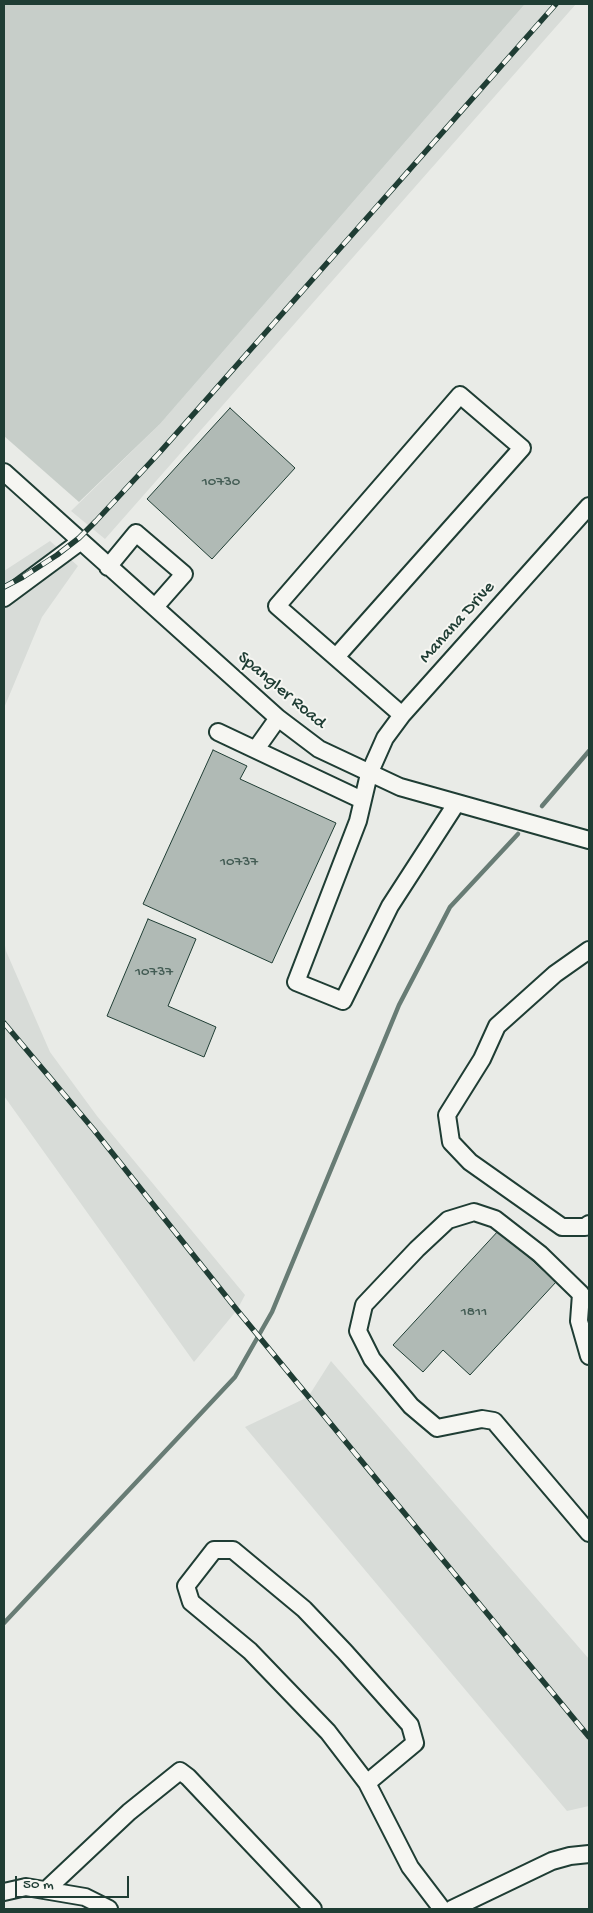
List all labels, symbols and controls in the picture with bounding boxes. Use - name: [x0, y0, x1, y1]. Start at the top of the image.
- house number: 10730: [202, 474, 240, 492]
- street label: Manana Drive: [415, 577, 501, 669]
- street label: Spangler Road: [232, 648, 330, 734]
- house number: 10737: [220, 854, 258, 872]
- house number: 10737: [135, 964, 173, 982]
- house number: 1811: [461, 1304, 487, 1322]
- scale bar: [18, 1866, 131, 1898]
- text: 50 m: [23, 1876, 54, 1894]

